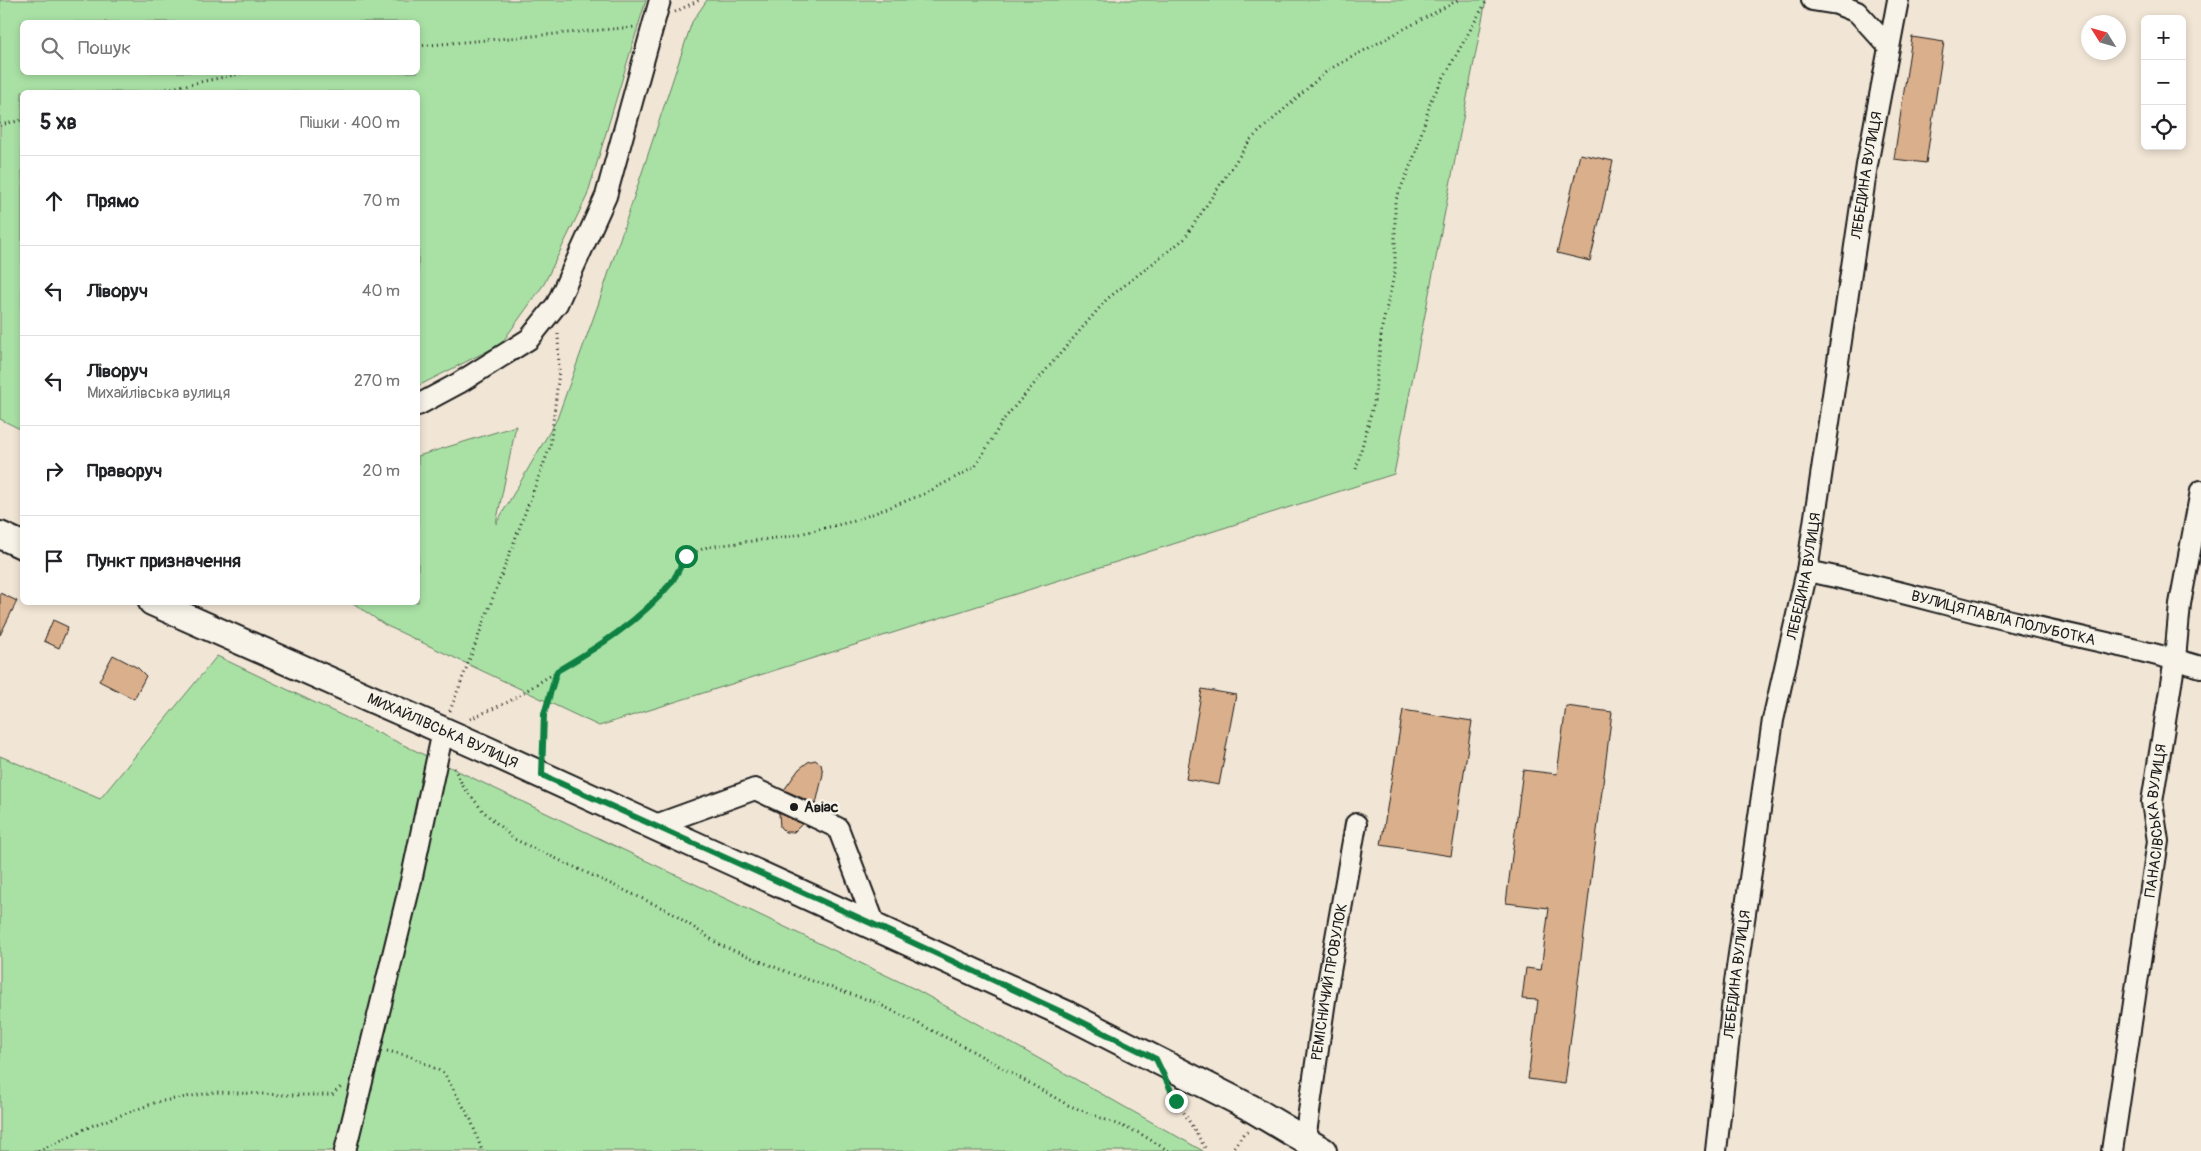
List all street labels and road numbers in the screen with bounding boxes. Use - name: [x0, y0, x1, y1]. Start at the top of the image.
- street label: ЛЕБЕДИНА ВУЛИЦЯ: [1847, 110, 1887, 241]
- street label: ЛЕБЕДИНА ВУЛИЦЯ: [1782, 511, 1826, 643]
- street label: ВУЛИЦЯ ПАВЛА ПОЛУБОТКА: [1909, 587, 2098, 650]
- street label: МИХАЙЛІВСЬКА ВУЛИЦЯ: [364, 689, 521, 773]
- street label: ПАНАСІВСЬКА ВУЛИЦЯ: [2141, 743, 2171, 899]
- street label: РЕМІСНИЧИЙ ПРОВУЛОК: [1307, 902, 1352, 1062]
- street label: ЛЕБЕДИНА ВУЛИЦЯ: [1720, 909, 1755, 1040]

